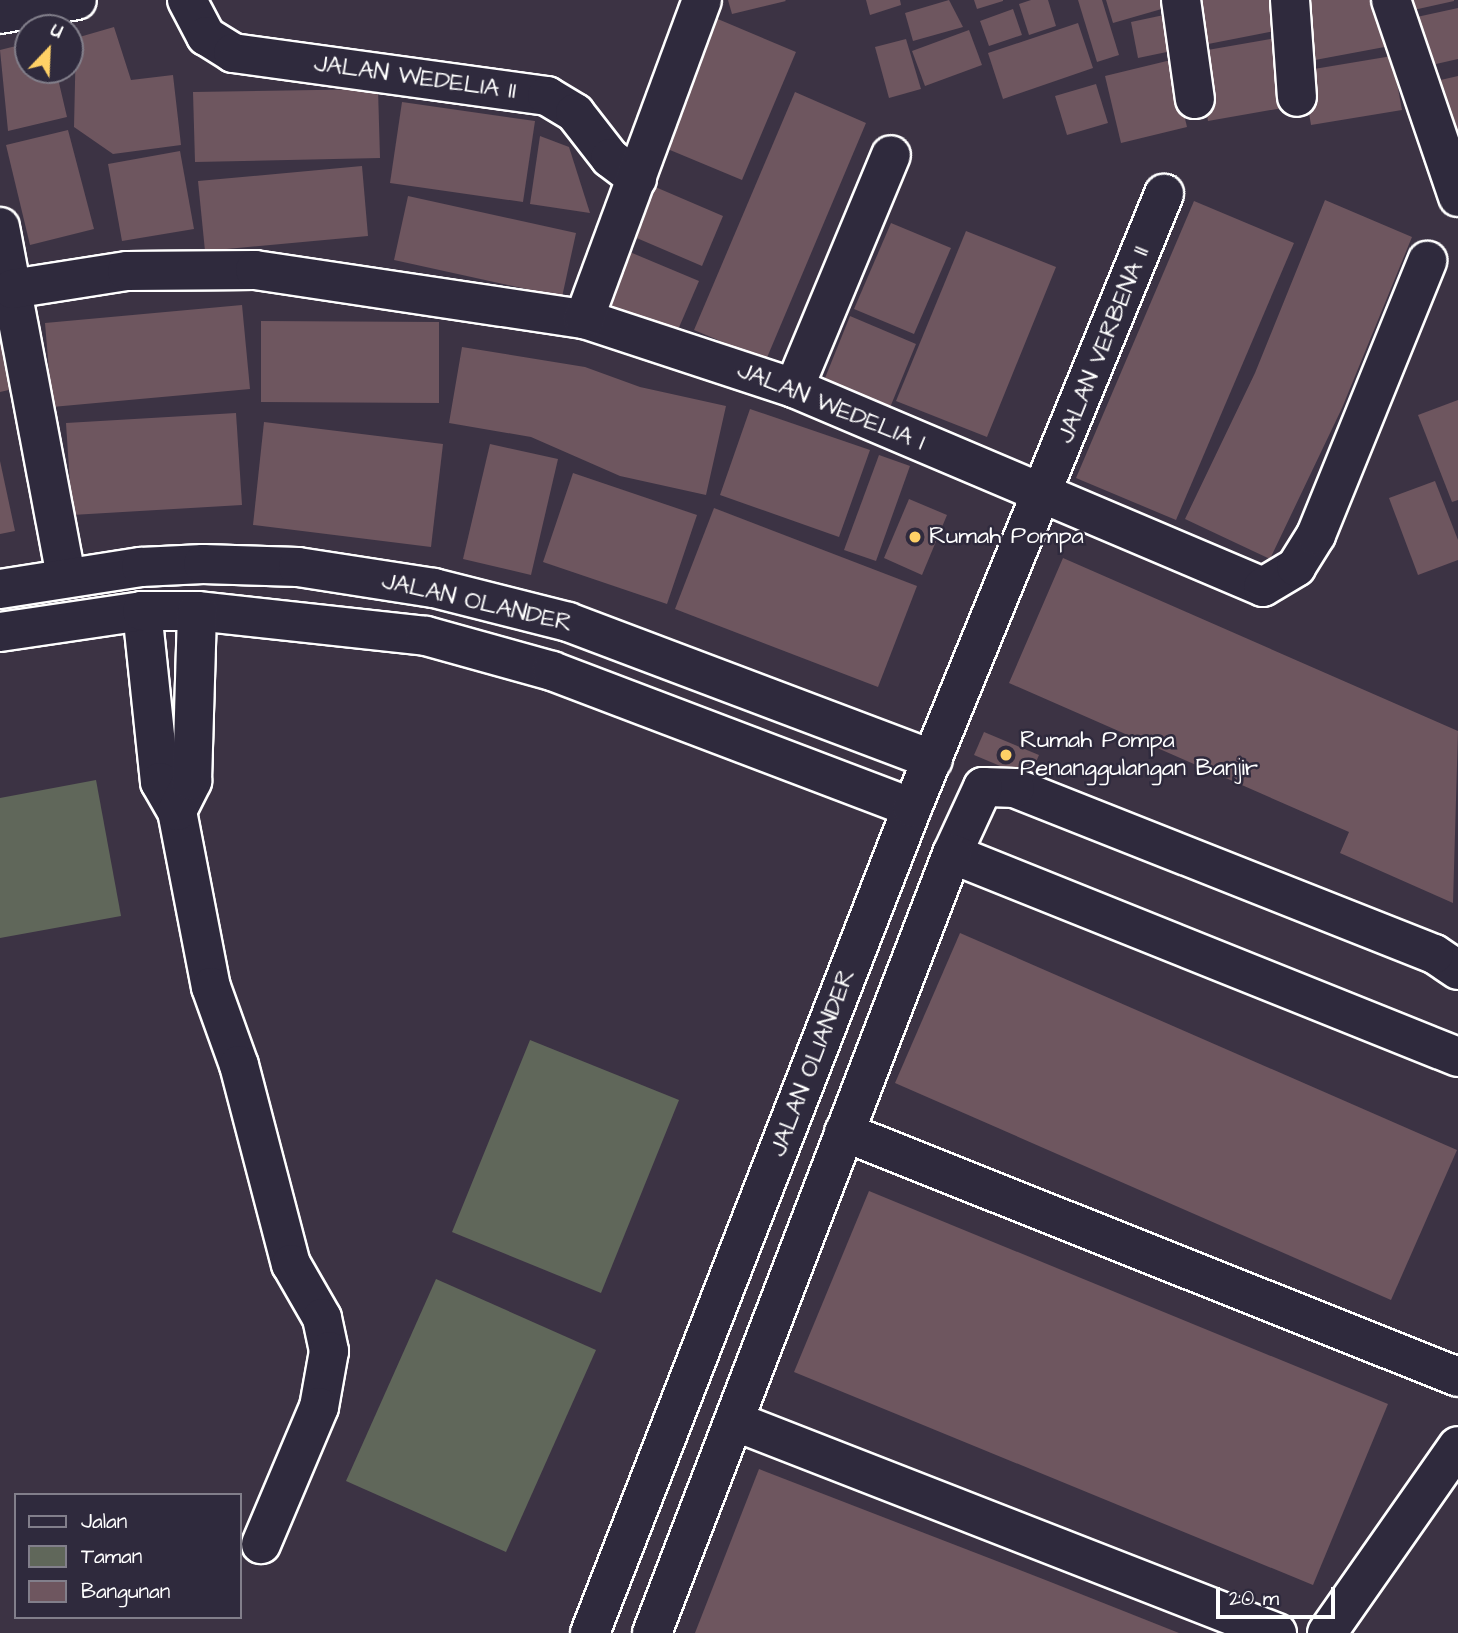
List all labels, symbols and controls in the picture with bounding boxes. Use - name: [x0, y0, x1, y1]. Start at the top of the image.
- north arrow: [14, 14, 84, 84]
- text: U: [46, 17, 67, 46]
- street label: JALAN WEDELIA II: [312, 50, 518, 106]
- street label: JALAN VERBENA II: [1051, 242, 1157, 448]
- street label: JALAN WEDELIA I: [733, 356, 929, 458]
- place label: Rumah Pompa: [929, 523, 1084, 551]
- marker: Rumah Pompa: [907, 529, 923, 545]
- street label: JALAN OLANDER: [379, 567, 575, 639]
- place label: Rumah Pompa Penanggulangan Banjir: [1020, 727, 1258, 783]
- marker: Rumah Pompa Penanggulangan Banjir: [998, 747, 1014, 763]
- street label: JALAN OLIANDER: [764, 965, 862, 1161]
- legend: [14, 1493, 242, 1619]
- text: Jalan: [81, 1507, 127, 1536]
- text: Taman: [81, 1542, 142, 1571]
- scale bar: [1220, 1574, 1339, 1618]
- text: Bangunan: [81, 1577, 170, 1606]
- text: 20 m: [1229, 1584, 1279, 1613]

